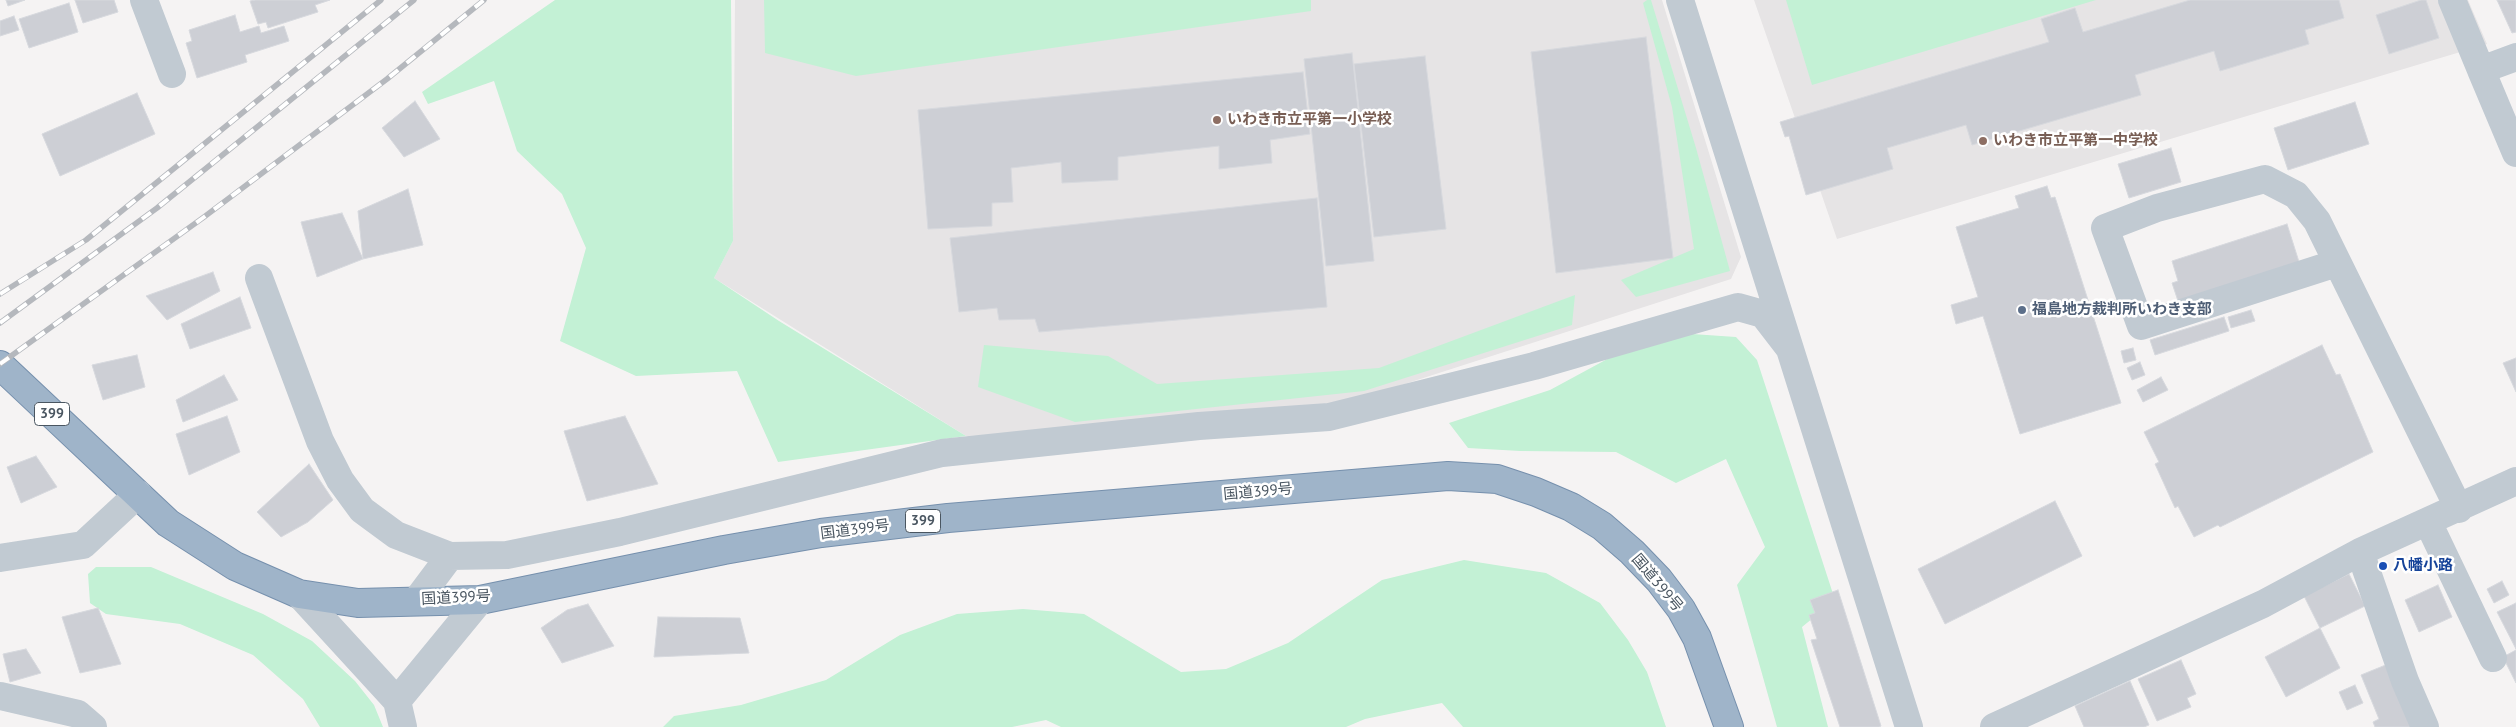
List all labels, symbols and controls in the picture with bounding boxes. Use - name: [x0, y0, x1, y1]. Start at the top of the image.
- place label: いわき市立平第一小学校: [1227, 111, 1392, 129]
- marker: いわき市立平第一小学校: [1211, 114, 1223, 126]
- place label: いわき市立平第一中学校: [1993, 132, 2158, 150]
- marker: いわき市立平第一中学校: [1977, 135, 1989, 147]
- place label: 福島地方裁判所いわき支部: [2032, 301, 2212, 319]
- marker: 福島地方裁判所いわき支部: [2016, 304, 2028, 316]
- road number: 399: [34, 402, 70, 426]
- street label: 国道399号: [1223, 480, 1293, 504]
- road number: 399: [906, 510, 940, 532]
- street label: 国道399号: [819, 517, 891, 543]
- street label: 国道399号: [1628, 551, 1686, 615]
- place label: 八幡小路: [2393, 557, 2453, 575]
- marker: 八幡小路: [2377, 560, 2389, 572]
- street label: 国道399号: [421, 587, 491, 609]

